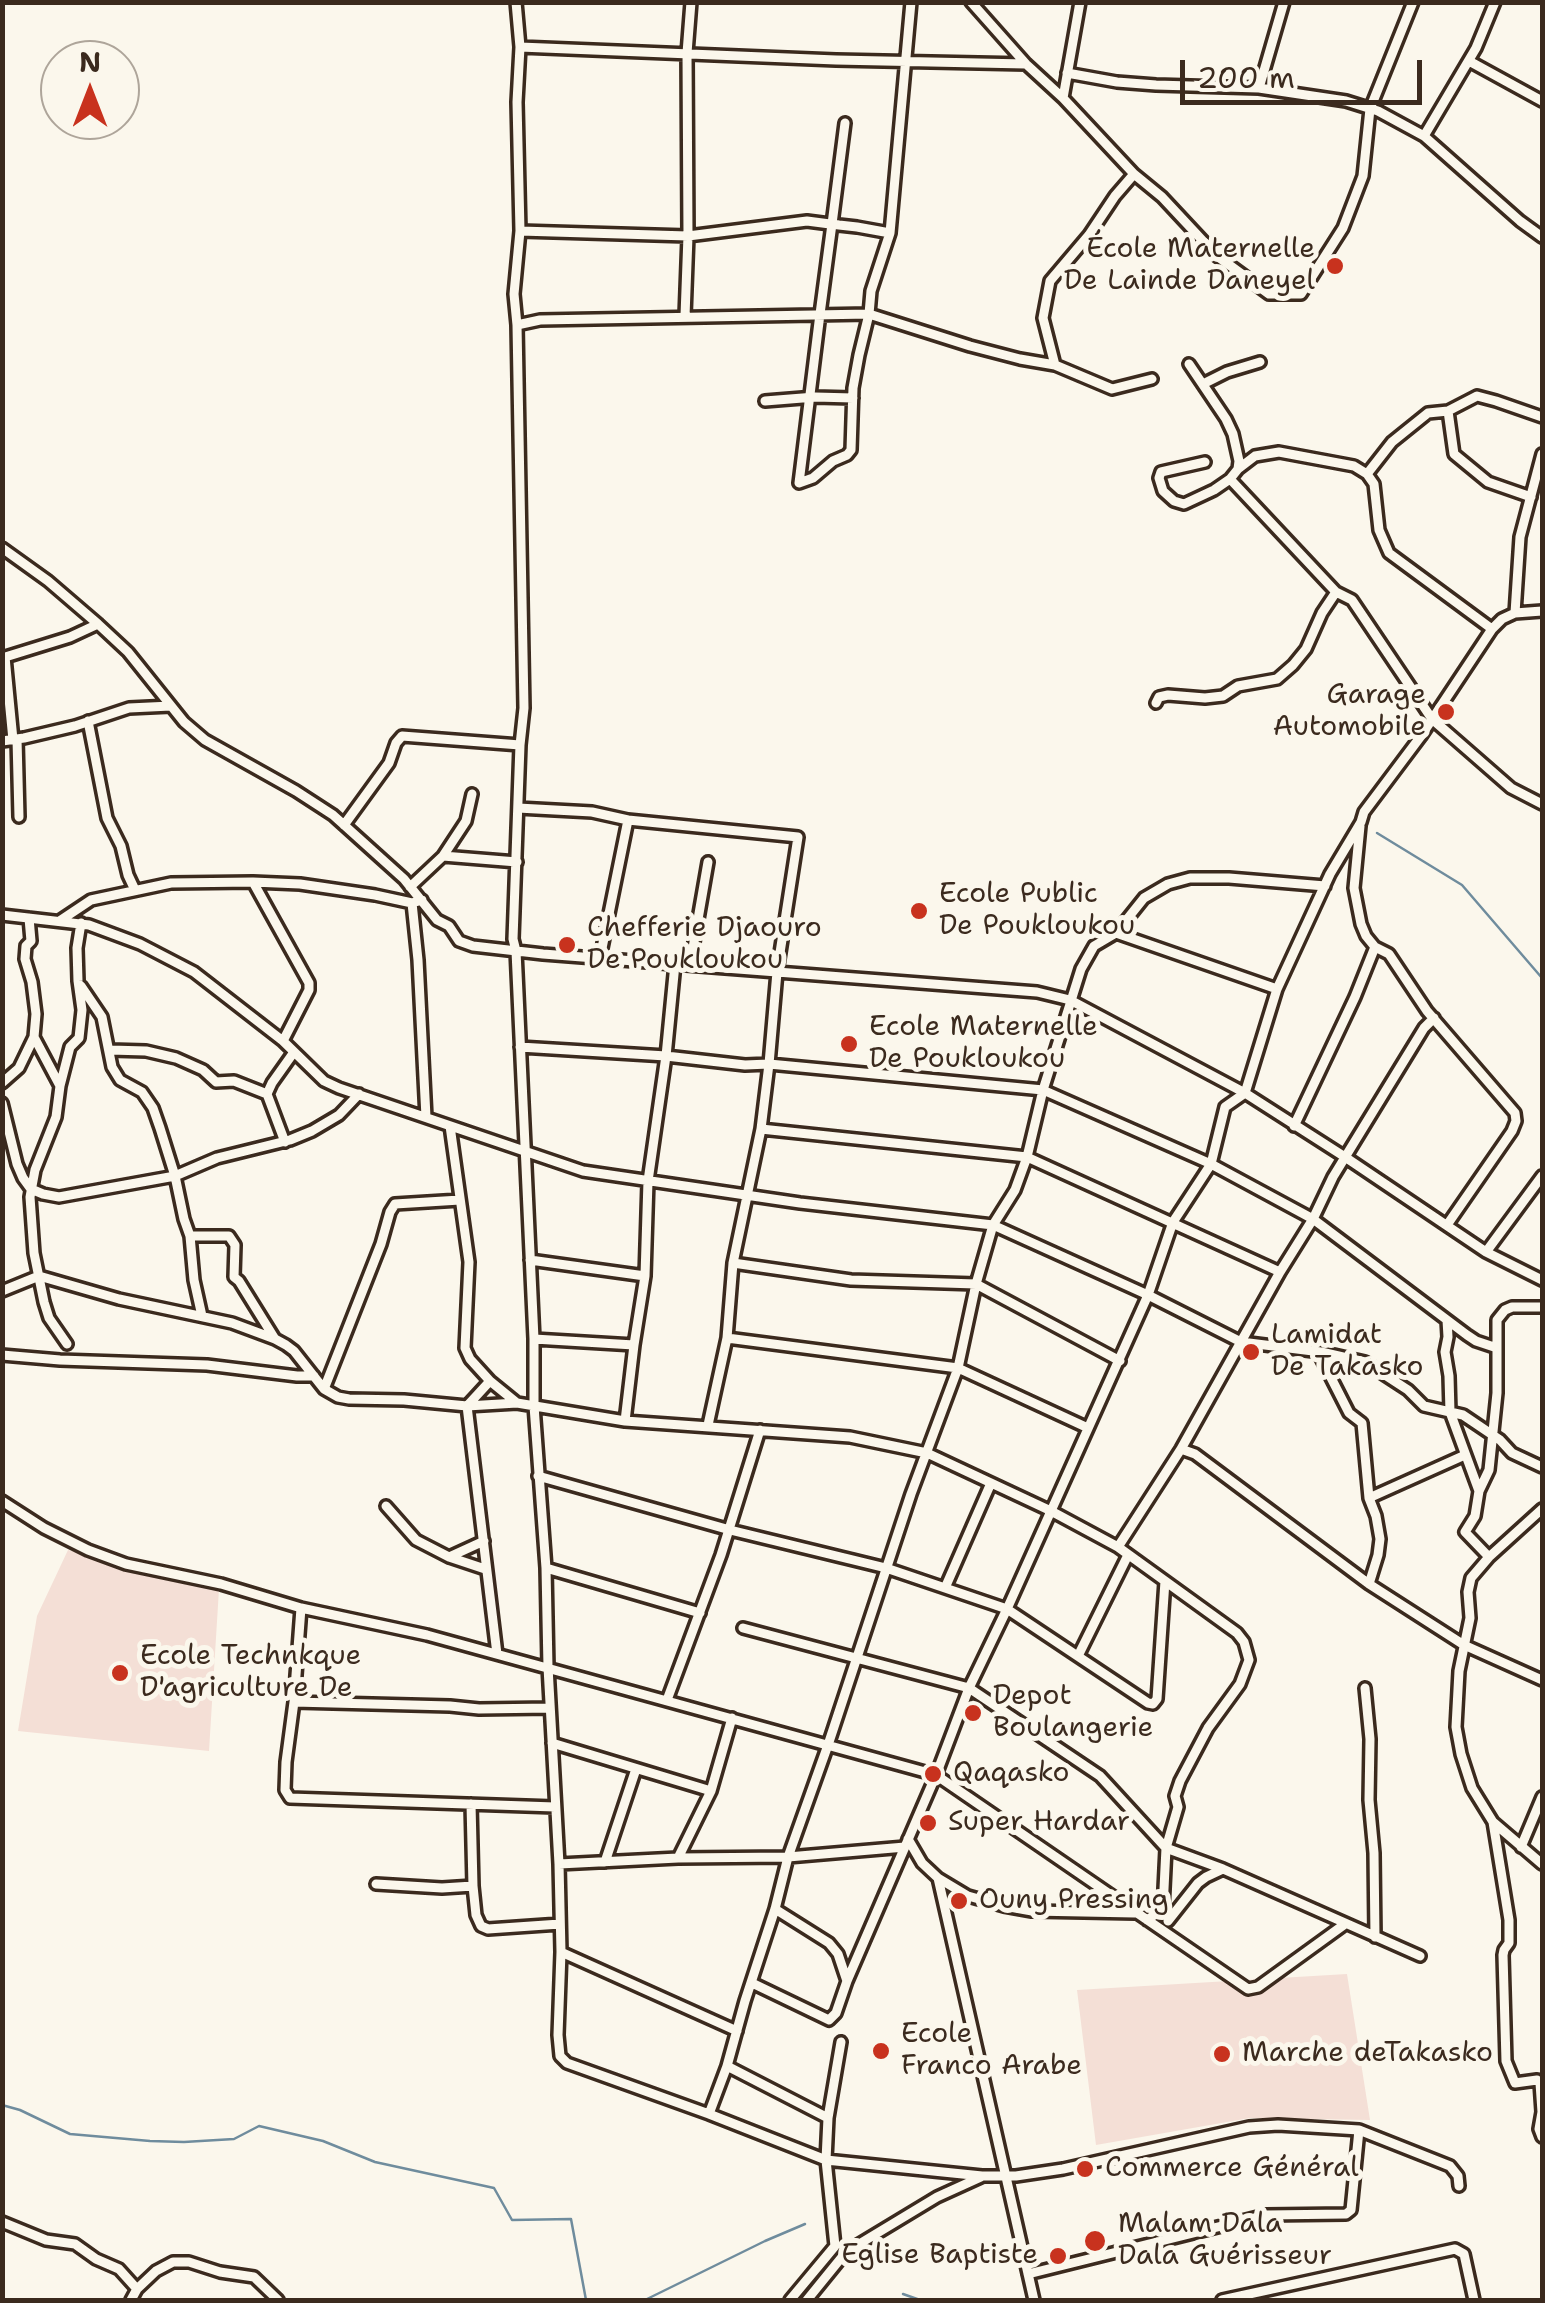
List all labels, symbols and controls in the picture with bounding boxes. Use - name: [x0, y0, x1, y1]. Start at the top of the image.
- north arrow: [40, 40, 140, 140]
- scale bar: [1185, 40, 1428, 102]
- text: N: [79, 43, 101, 81]
- text: 200 m: [1197, 57, 1295, 98]
- place label: École Maternelle De Lainde Daneyel: [1064, 233, 1315, 299]
- marker: École Maternelle De Lainde Daneyel: [1324, 255, 1346, 277]
- place label: Garage Automobile: [1273, 679, 1426, 745]
- marker: Garage Automobile: [1435, 701, 1457, 723]
- place label: Ecole Public De Poukloukou: [939, 878, 1135, 944]
- marker: Ecole Public De Poukloukou: [908, 900, 930, 922]
- place label: Chefferie Djaouro De Poukloukou: [587, 912, 822, 978]
- marker: Chefferie Djaouro De Poukloukou: [556, 934, 578, 956]
- place label: Ecole Maternelle De Poukloukou: [869, 1011, 1098, 1077]
- marker: Ecole Maternelle De Poukloukou: [838, 1033, 860, 1055]
- place label: Lamidat De Takasko: [1271, 1319, 1423, 1385]
- marker: Lamidat De Takasko: [1240, 1341, 1262, 1363]
- place label: Ecole Technkque D'agriculture De: [140, 1640, 361, 1706]
- marker: Ecole Technkque D'agriculture De: [109, 1662, 131, 1684]
- place label: Depot Boulangerie: [993, 1680, 1153, 1746]
- marker: Depot Boulangerie: [962, 1702, 984, 1724]
- place label: Qaqasko: [953, 1757, 1069, 1791]
- marker: Qaqasko: [922, 1763, 944, 1785]
- place label: Super Hardar: [948, 1806, 1130, 1840]
- marker: Super Hardar: [917, 1812, 939, 1834]
- place label: Ouny Pressing: [979, 1884, 1169, 1918]
- marker: Ouny Pressing: [948, 1890, 970, 1912]
- place label: Ecole Franco Arabe: [901, 2018, 1082, 2084]
- place label: Marche deTakasko: [1242, 2037, 1493, 2071]
- marker: Ecole Franco Arabe: [870, 2040, 892, 2062]
- marker: Marche deTakasko: [1211, 2043, 1233, 2065]
- place label: Commerce Général: [1105, 2152, 1359, 2186]
- marker: Commerce Général: [1074, 2158, 1096, 2180]
- place label: Malam Dala Dala Guérisseur: [1118, 2208, 1332, 2274]
- marker: Malam Dala Dala Guérisseur: [1082, 2228, 1108, 2254]
- place label: Eglise Baptiste: [841, 2239, 1038, 2273]
- marker: Eglise Baptiste: [1047, 2245, 1069, 2267]

